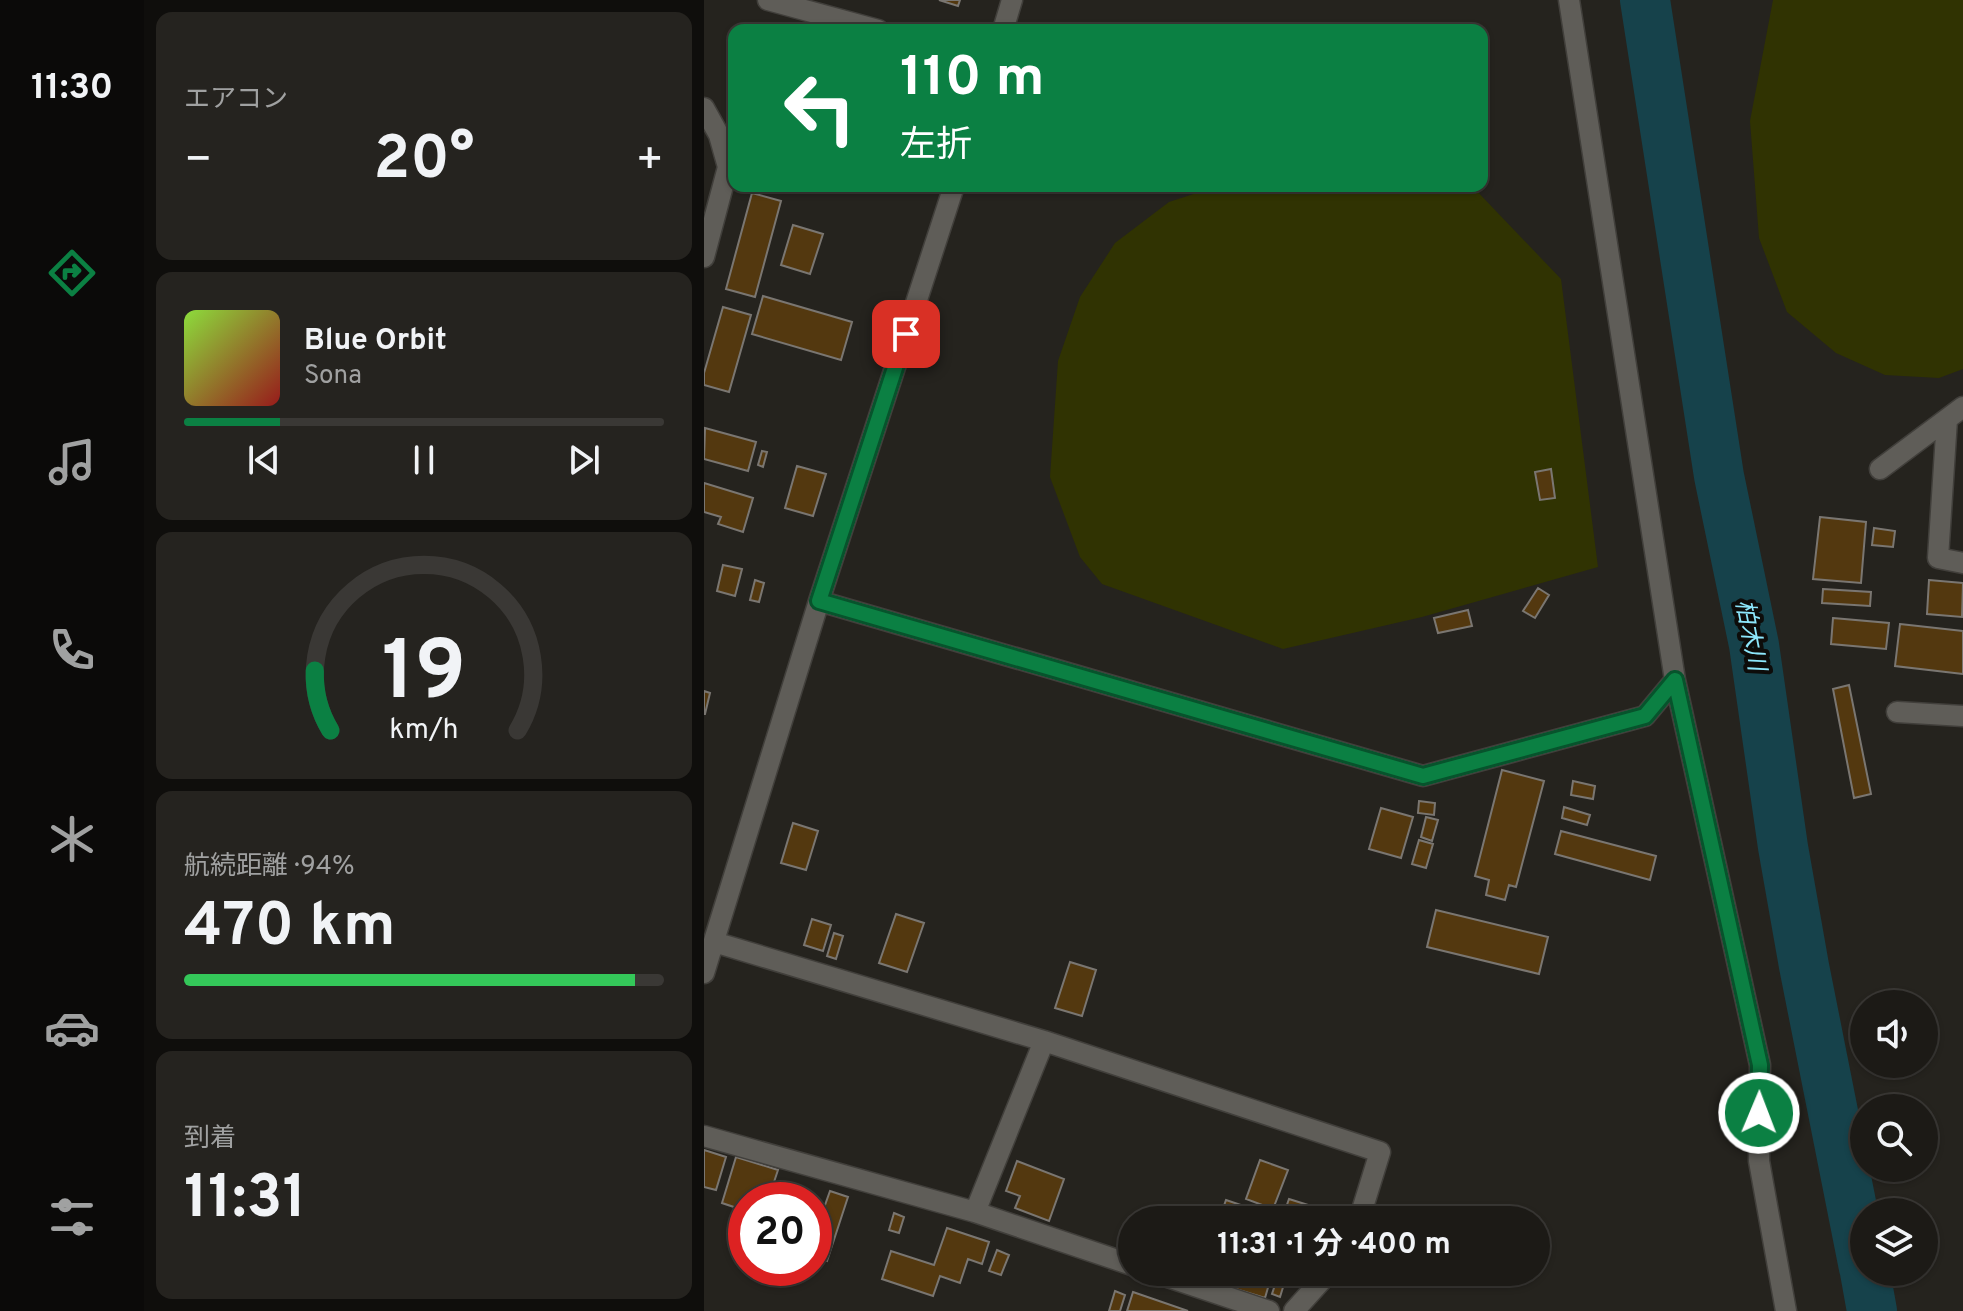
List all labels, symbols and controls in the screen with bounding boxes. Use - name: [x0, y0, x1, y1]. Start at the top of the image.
- text: 110 m: [900, 45, 1045, 115]
- icon: left: [768, 56, 872, 160]
- text: 11:30: [31, 66, 113, 112]
- text: エアコン: [184, 84, 288, 117]
- text: 20°: [373, 124, 475, 200]
- text: 左折: [900, 124, 972, 170]
- text: −: [184, 134, 212, 190]
- text: +: [636, 134, 664, 190]
- icon: directions: [44, 245, 100, 301]
- pin: [872, 300, 940, 368]
- icon: arrive: [884, 312, 928, 356]
- text: Blue Orbit: [304, 323, 447, 360]
- text: Sona: [304, 360, 362, 393]
- icon: music: [44, 434, 100, 490]
- icon: previous: [242, 438, 286, 482]
- icon: pause: [402, 438, 446, 482]
- icon: next: [562, 438, 606, 482]
- water label: 柏木川: [1727, 597, 1771, 677]
- icon: phone: [44, 622, 100, 678]
- text: 19: [382, 624, 466, 729]
- text: km/h: [389, 714, 459, 750]
- icon: climate: [44, 811, 100, 867]
- text: 航続距離 · 94%: [184, 851, 355, 884]
- text: 470 km: [184, 891, 396, 967]
- map controls: [1850, 990, 1938, 1286]
- button: sound: [1850, 990, 1938, 1078]
- icon: car: [44, 1000, 100, 1056]
- position arrow: [1717, 1071, 1801, 1155]
- button: search: [1850, 1094, 1938, 1182]
- text: 到着: [184, 1123, 236, 1156]
- text: 11:31: [184, 1163, 306, 1239]
- speed limit sign: 20: [728, 1182, 832, 1286]
- icon: filters: [44, 1189, 100, 1245]
- button: layers: [1850, 1198, 1938, 1286]
- text: 11:31 · 1 分 · 400 m: [1217, 1227, 1451, 1264]

